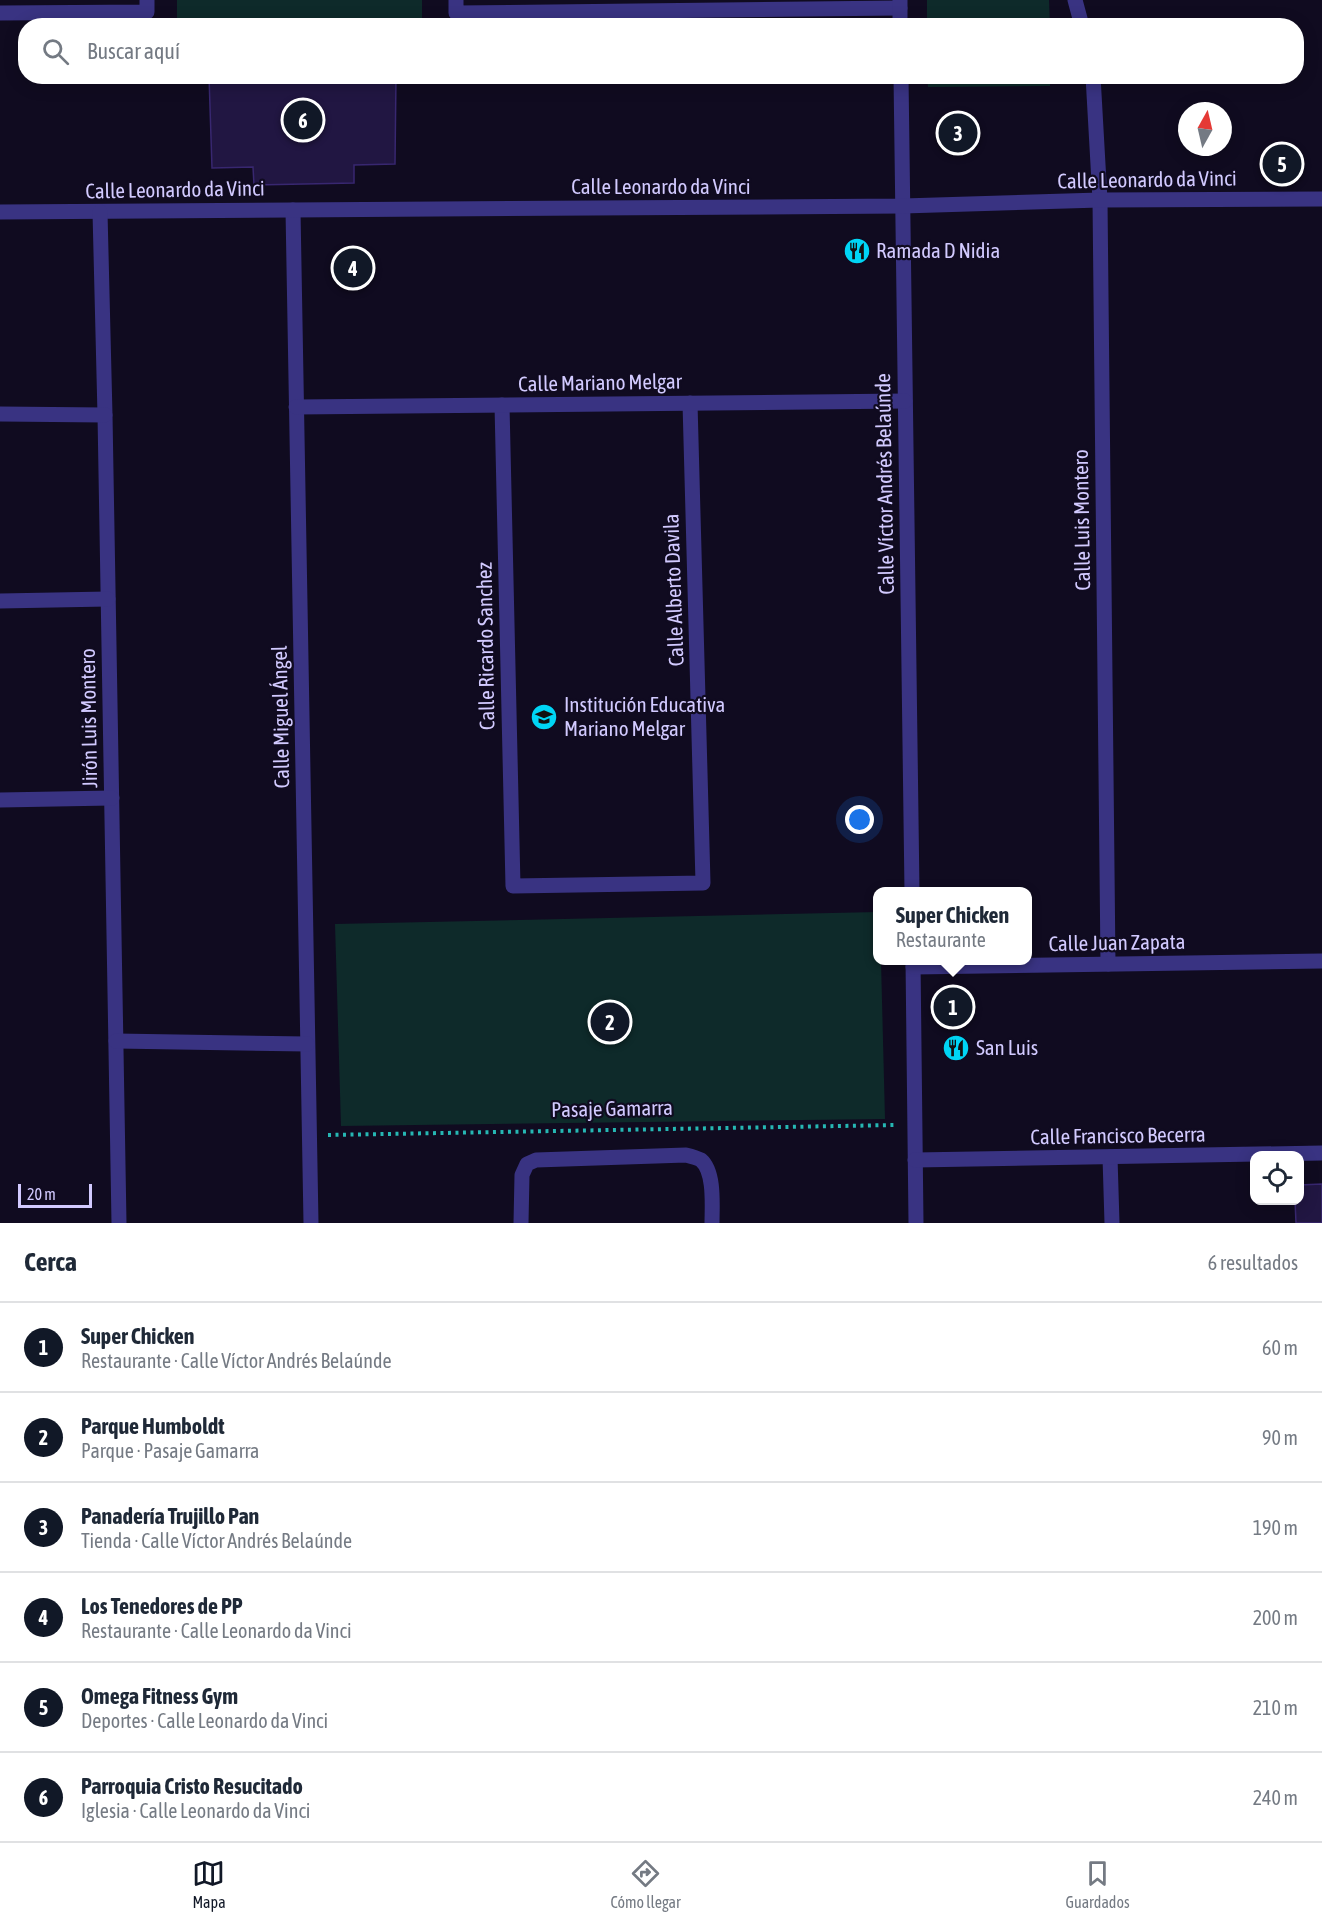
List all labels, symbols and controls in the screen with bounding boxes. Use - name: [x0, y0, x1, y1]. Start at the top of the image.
- search box: [18, 18, 1304, 84]
- icon: search: [39, 35, 72, 68]
- text: Buscar aquí: [87, 38, 180, 64]
- pin: 6: [284, 98, 322, 142]
- north arrow: [1178, 102, 1232, 156]
- pin: 3: [938, 110, 978, 156]
- pin: 5: [1262, 142, 1302, 186]
- street label: Calle Leonardo da Vinci: [1057, 165, 1237, 193]
- street label: Calle Leonardo da Vinci: [571, 174, 751, 198]
- street label: Calle Leonardo da Vinci: [85, 175, 265, 203]
- restaurant icon: Ramada D Nidia: [842, 236, 872, 266]
- place label: Ramada D Nidia: [876, 238, 1000, 262]
- pin: 4: [334, 246, 372, 290]
- street label: Calle Mariano Melgar: [518, 369, 683, 395]
- street label: Calle Víctor Andrés Belaúnde: [870, 373, 898, 595]
- street label: Calle Luis Montero: [1068, 449, 1094, 591]
- street label: Calle Alberto Davila: [658, 513, 688, 667]
- street label: Calle Ricardo Sanchez: [472, 561, 498, 730]
- street label: Calle Miguel Ángel: [267, 645, 293, 789]
- street label: Jirón Luis Montero: [75, 648, 101, 788]
- place label: Institución Educativa Mariano Melgar: [564, 692, 725, 740]
- school or university icon: Institución Educativa Mariano Melgar: [529, 702, 559, 732]
- your location: [845, 805, 874, 834]
- popup: [873, 887, 1032, 965]
- text: Super Chicken: [896, 902, 1009, 928]
- text: Restaurante: [896, 928, 986, 951]
- street label: Calle Juan Zapata: [1048, 929, 1186, 955]
- pin: 1: [934, 984, 972, 1030]
- pin: 2: [590, 1000, 630, 1044]
- restaurant icon: San Luis: [941, 1033, 971, 1063]
- place label: San Luis: [976, 1035, 1038, 1059]
- street label: Pasaje Gamarra: [551, 1095, 673, 1121]
- street label: Calle Francisco Becerra: [1030, 1121, 1206, 1149]
- map controls: [1250, 1151, 1304, 1205]
- button: locate: [1250, 1151, 1304, 1205]
- scale bar: [18, 1181, 92, 1208]
- text: 20 m: [27, 1185, 56, 1203]
- text: Cerca: [24, 1247, 77, 1277]
- text: 6 resultados: [1208, 1251, 1298, 1274]
- text: Super Chicken: [81, 1323, 194, 1349]
- text: 1: [39, 1336, 48, 1359]
- text: 60 m: [1262, 1336, 1298, 1359]
- text: Restaurante · Calle Víctor Andrés Belaúnde: [81, 1349, 392, 1372]
- text: Parque Humboldt: [81, 1413, 225, 1439]
- text: 2: [39, 1426, 48, 1449]
- text: 90 m: [1262, 1426, 1298, 1449]
- text: Parque · Pasaje Gamarra: [81, 1439, 259, 1462]
- text: Panadería Trujillo Pan: [81, 1503, 259, 1529]
- text: 3: [39, 1516, 48, 1539]
- text: 190 m: [1253, 1516, 1298, 1539]
- text: Tienda · Calle Víctor Andrés Belaúnde: [81, 1529, 352, 1552]
- text: Los Tenedores de PP: [81, 1593, 243, 1619]
- text: 4: [39, 1606, 48, 1629]
- text: 200 m: [1253, 1606, 1298, 1629]
- text: Restaurante · Calle Leonardo da Vinci: [81, 1619, 352, 1642]
- text: Omega Fitness Gym: [81, 1683, 238, 1709]
- text: 5: [39, 1696, 48, 1719]
- text: 210 m: [1253, 1696, 1298, 1719]
- text: Deportes · Calle Leonardo da Vinci: [81, 1709, 328, 1732]
- text: Parroquia Cristo Resucitado: [81, 1773, 303, 1799]
- text: 6: [39, 1786, 48, 1809]
- text: 240 m: [1253, 1786, 1298, 1809]
- text: Iglesia · Calle Leonardo da Vinci: [81, 1799, 310, 1822]
- tab: Mapa: [192, 1857, 226, 1911]
- tab: Cómo llegar: [610, 1857, 681, 1911]
- tab: Guardados: [1065, 1857, 1130, 1911]

